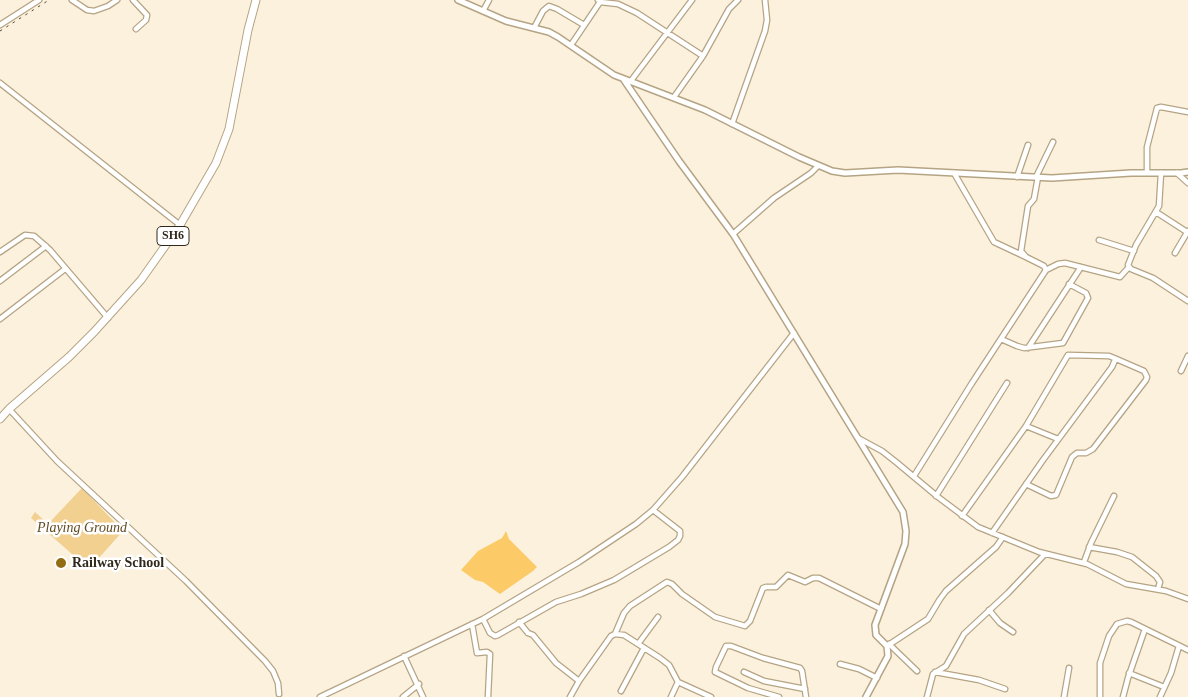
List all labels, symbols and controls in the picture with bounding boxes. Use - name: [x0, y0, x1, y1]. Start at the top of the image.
- road number: SH6: [157, 227, 189, 246]
- park label: Playing Ground: [37, 520, 127, 536]
- place label: Railway School: [72, 555, 164, 571]
- marker: Railway School: [54, 556, 68, 570]

